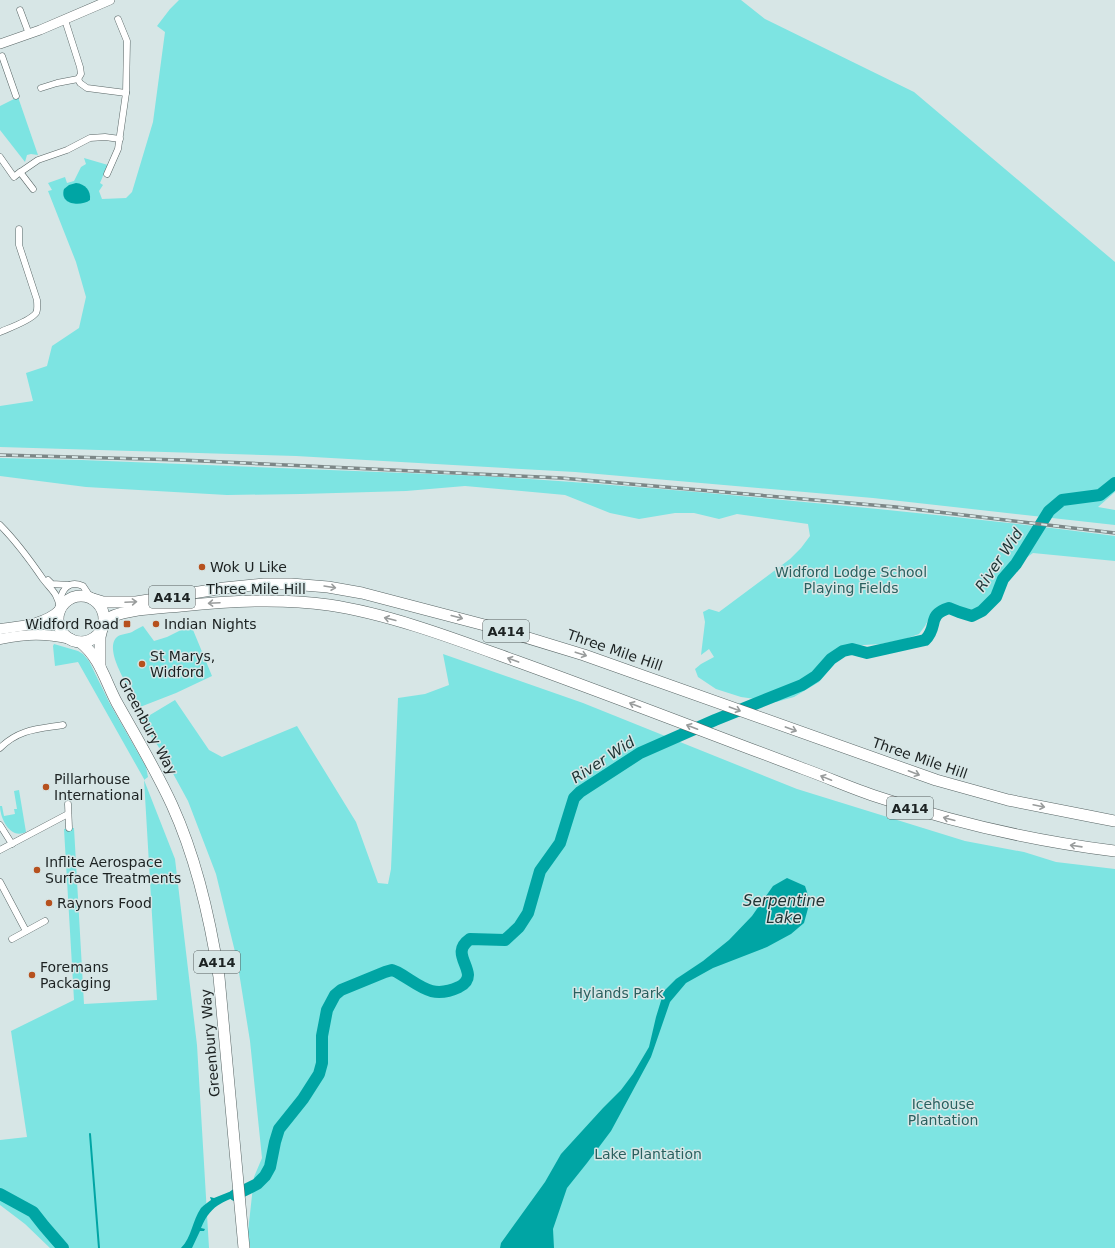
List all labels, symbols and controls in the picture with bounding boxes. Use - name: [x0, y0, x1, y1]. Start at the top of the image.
- water label: River Wid: [971, 525, 1027, 595]
- place label: Wok U Like: [210, 559, 287, 575]
- marker: Wok U Like: [197, 562, 207, 572]
- park label: Widford Lodge School Playing Fields: [775, 564, 927, 596]
- street label: Three Mile Hill: [205, 581, 306, 597]
- one-way arrow: [323, 583, 336, 591]
- road number: A414: [149, 586, 195, 608]
- one-way arrow: [124, 599, 137, 606]
- one-way arrow: [208, 600, 221, 607]
- one-way arrow: [450, 614, 463, 622]
- one-way arrow: [384, 615, 397, 622]
- place label: Widford Road: [25, 616, 119, 632]
- place label: Indian Nights: [164, 616, 257, 632]
- marker: Widford Road: [122, 619, 132, 629]
- marker: Indian Nights: [151, 619, 161, 629]
- road number: A414: [483, 620, 529, 642]
- street label: Three Mile Hill: [564, 626, 665, 674]
- place label: St Marys, Widford: [150, 648, 215, 680]
- one-way arrow: [575, 651, 588, 658]
- one-way arrow: [507, 656, 520, 663]
- marker: St Marys, Widford: [137, 659, 147, 669]
- street label: Greenbury Way: [115, 674, 181, 778]
- one-way arrow: [629, 701, 641, 709]
- one-way arrow: [728, 705, 740, 713]
- one-way arrow: [687, 723, 699, 731]
- one-way arrow: [785, 725, 797, 733]
- water label: River Wid: [568, 733, 639, 787]
- street label: Three Mile Hill: [869, 734, 970, 782]
- one-way arrow: [907, 769, 919, 777]
- place label: Pillarhouse International: [54, 771, 143, 803]
- one-way arrow: [821, 773, 833, 781]
- marker: Pillarhouse International: [41, 782, 51, 792]
- road number: A414: [887, 797, 933, 819]
- one-way arrow: [1032, 803, 1045, 811]
- one-way arrow: [943, 815, 956, 822]
- one-way arrow: [1070, 842, 1083, 850]
- place label: Inflite Aerospace Surface Treatments: [45, 854, 181, 886]
- marker: Inflite Aerospace Surface Treatments: [32, 865, 42, 875]
- water label: Serpentine Lake: [743, 892, 825, 927]
- place label: Raynors Food: [57, 895, 152, 911]
- marker: Raynors Food: [44, 898, 54, 908]
- road number: A414: [194, 951, 240, 973]
- place label: Foremans Packaging: [40, 959, 111, 991]
- marker: Foremans Packaging: [27, 970, 37, 980]
- park label: Hylands Park: [572, 985, 664, 1001]
- street label: Greenbury Way: [197, 988, 223, 1098]
- park label: Icehouse Plantation: [908, 1096, 978, 1128]
- park label: Lake Plantation: [594, 1146, 702, 1162]

